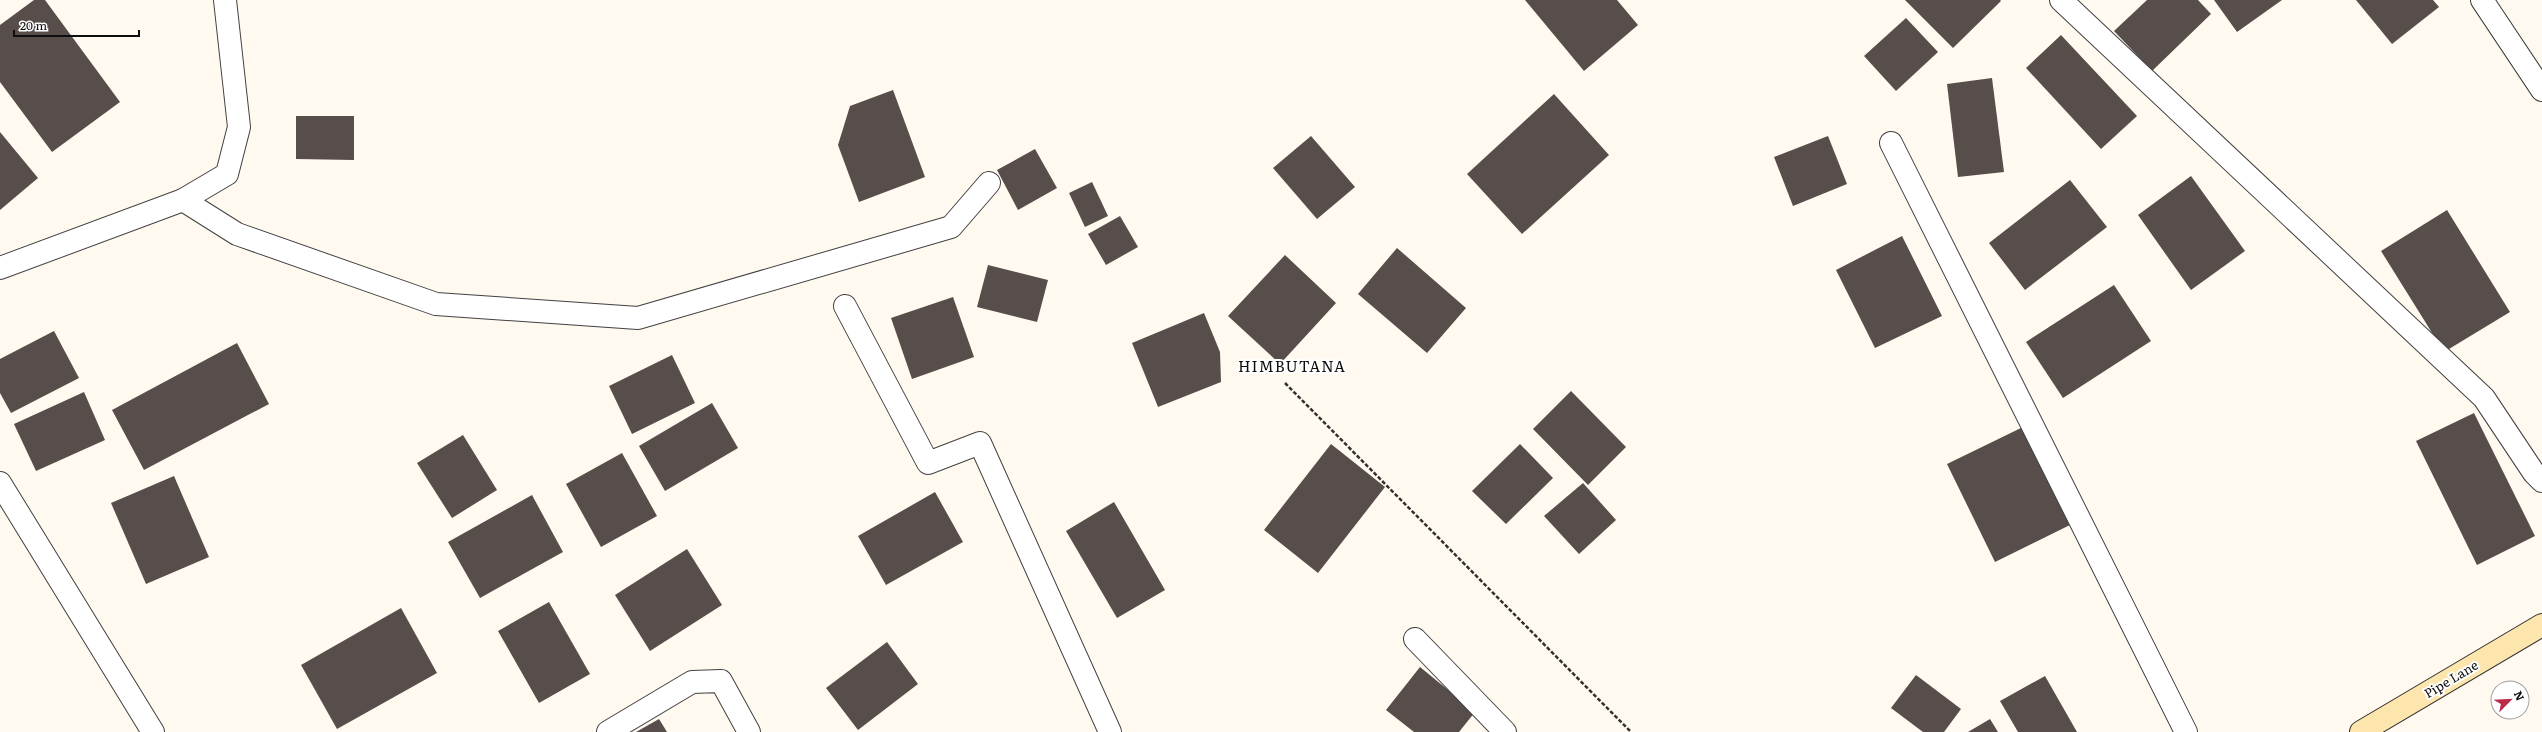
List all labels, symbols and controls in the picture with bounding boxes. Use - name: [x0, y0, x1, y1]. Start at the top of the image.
- scale bar: [14, 12, 139, 38]
- text: 20 m: [20, 16, 47, 34]
- district label: HIMBUTANA: [1238, 354, 1346, 377]
- street label: Pipe Lane: [2420, 655, 2482, 702]
- north arrow: [2490, 680, 2530, 720]
- text: N: [2511, 688, 2529, 703]

